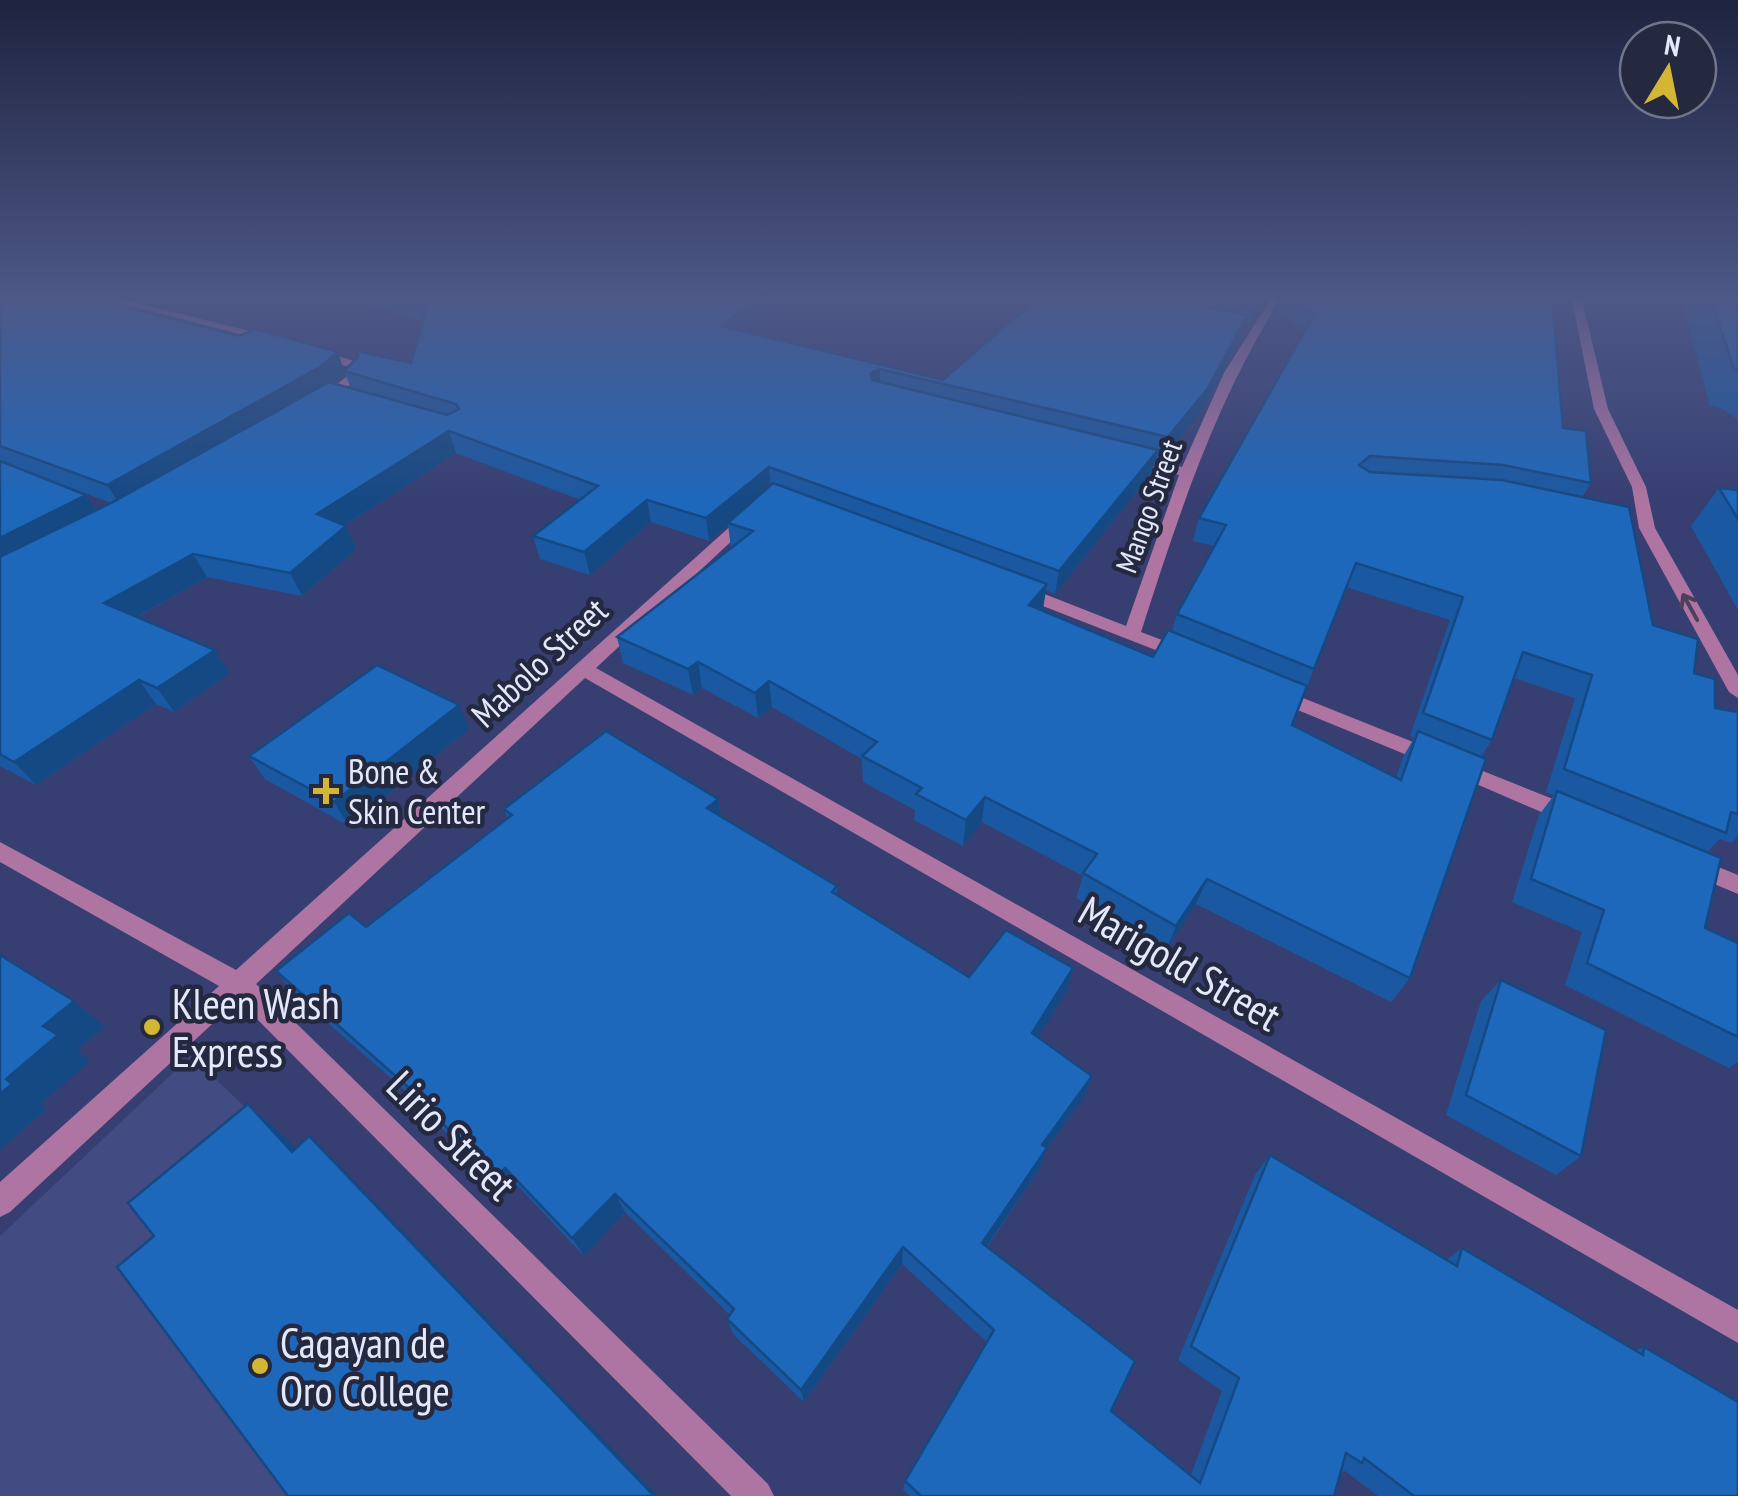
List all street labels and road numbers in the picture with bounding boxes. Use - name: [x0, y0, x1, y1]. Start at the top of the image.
- street label: Mango Street: [1106, 433, 1190, 578]
- street label: Mabolo Street: [461, 587, 617, 737]
- street label: Marigold Street: [1069, 883, 1291, 1043]
- street label: Lirio Street: [376, 1059, 529, 1212]

